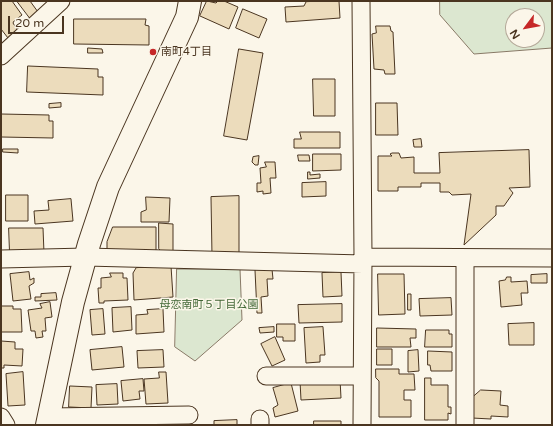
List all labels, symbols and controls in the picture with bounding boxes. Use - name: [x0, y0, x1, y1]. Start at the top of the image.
- scale bar: [10, 8, 66, 34]
- north arrow: [505, 8, 545, 48]
- text: 20 m: [15, 16, 44, 30]
- text: N: [507, 27, 523, 41]
- place label: 南町4丁目: [161, 45, 212, 59]
- marker: 南町4丁目: [148, 47, 158, 57]
- park label: 母恋南町５丁目公園: [160, 298, 258, 312]

